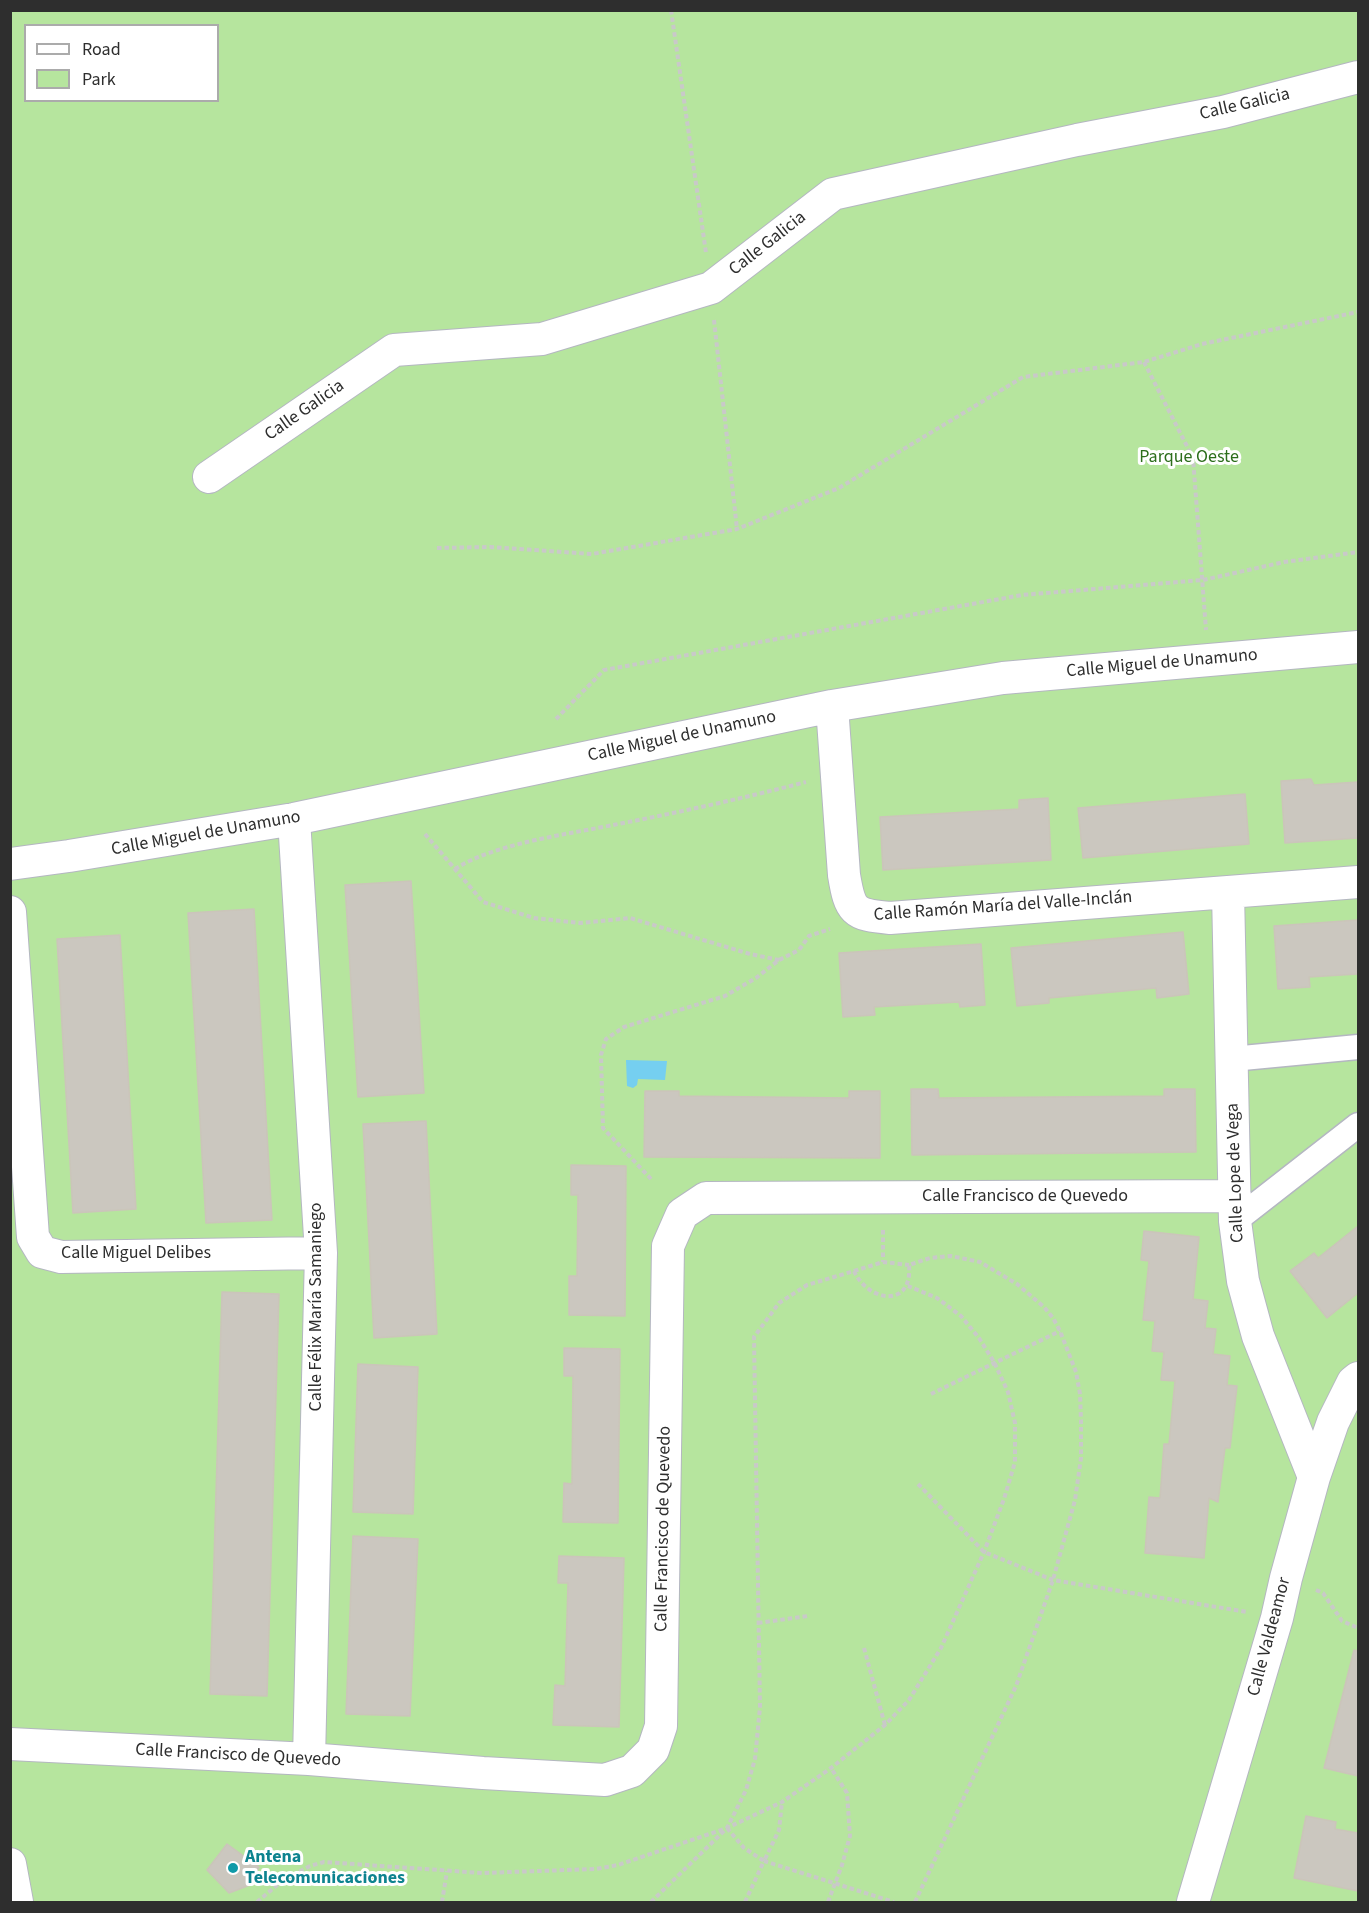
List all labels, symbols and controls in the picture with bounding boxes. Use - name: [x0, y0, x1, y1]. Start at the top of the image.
- legend: [24, 24, 219, 102]
- text: Road: [82, 37, 121, 62]
- text: Park: [82, 67, 116, 92]
- street label: Calle Galicia: [1198, 84, 1292, 126]
- street label: Calle Galicia: [725, 207, 811, 281]
- street label: Calle Galicia: [261, 376, 349, 446]
- park label: Parque Oeste: [1139, 447, 1239, 469]
- street label: Calle Miguel de Unamuno: [1065, 645, 1259, 683]
- street label: Calle Miguel de Unamuno: [586, 706, 778, 768]
- street label: Calle Miguel de Unamuno: [110, 807, 302, 861]
- street label: Calle Ramón María del Valle-Inclán: [873, 887, 1133, 927]
- street label: Calle Lope de Vega: [1223, 1103, 1249, 1243]
- street label: Calle Francisco de Quevedo: [922, 1186, 1128, 1208]
- street label: Calle Félix María Samaniego: [306, 1202, 328, 1412]
- street label: Calle Miguel Delibes: [61, 1243, 211, 1265]
- street label: Calle Francisco de Quevedo: [651, 1426, 677, 1632]
- street label: Calle Valdeamor: [1244, 1575, 1296, 1699]
- street label: Calle Francisco de Quevedo: [135, 1740, 341, 1772]
- place label: Antena Telecomunicaciones: [245, 1847, 405, 1890]
- marker: Antena Telecomunicaciones: [226, 1861, 240, 1875]

